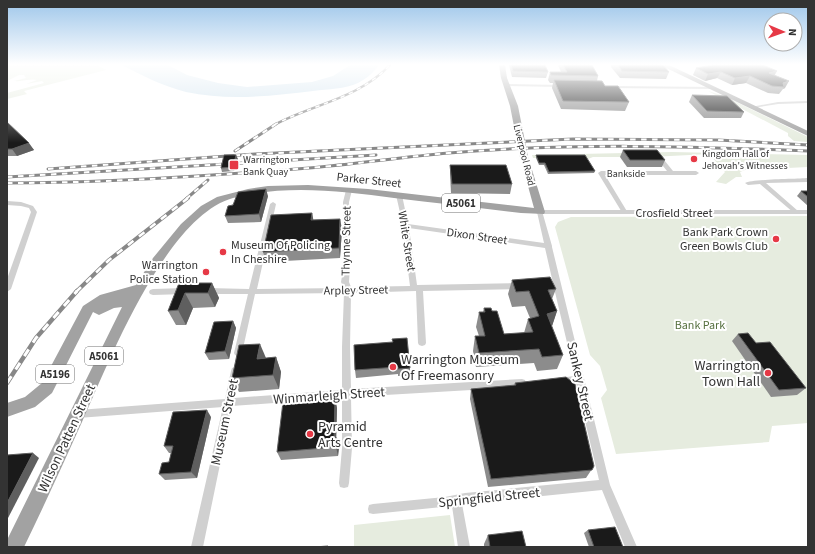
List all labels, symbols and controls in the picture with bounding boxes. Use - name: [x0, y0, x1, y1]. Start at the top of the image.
- north arrow: [763, 12, 803, 52]
- text: N: [785, 28, 800, 36]
- street label: Liverpool Road: [510, 123, 538, 187]
- place label: Kingdom Hall of Jehovah's Witnesses: [702, 147, 788, 173]
- place label: Warrington Bank Quay: [243, 153, 290, 179]
- marker: Kingdom Hall of Jehovah's Witnesses: [689, 154, 699, 164]
- marker: Warrington Bank Quay: [228, 159, 240, 171]
- street label: Bankside: [607, 167, 645, 181]
- street label: Parker Street: [336, 169, 402, 192]
- road number: A5061: [442, 194, 480, 212]
- street label: Crosfield Street: [636, 205, 713, 222]
- street label: Thynne Street: [337, 206, 356, 276]
- street label: White Street: [393, 210, 420, 273]
- street label: Dixon Street: [446, 224, 508, 249]
- place label: Bank Park Crown Green Bowls Club: [680, 224, 768, 255]
- marker: Bank Park Crown Green Bowls Club: [771, 234, 781, 244]
- place label: Museum Of Policing In Cheshire: [231, 237, 330, 268]
- marker: Museum Of Policing In Cheshire: [218, 247, 228, 257]
- place label: Warrington Police Station: [130, 257, 198, 288]
- marker: Warrington Police Station: [201, 267, 211, 277]
- street label: Arpley Street: [324, 281, 388, 300]
- park label: Bank Park: [675, 317, 725, 334]
- street label: Sankey Street: [561, 340, 599, 423]
- road number: A5061: [85, 347, 123, 365]
- place label: Warrington Museum Of Freemasonry: [401, 350, 519, 386]
- place label: Warrington Town Hall: [695, 356, 760, 392]
- marker: Warrington Museum Of Freemasonry: [388, 362, 398, 372]
- road number: A5196: [36, 365, 74, 383]
- marker: Warrington Town Hall: [763, 368, 773, 378]
- street label: Museum Street: [206, 377, 244, 467]
- street label: Wilson Patten Street: [33, 381, 101, 496]
- street label: Winmarleigh Street: [272, 382, 386, 410]
- place label: Pyramid Arts Centre: [318, 417, 383, 453]
- marker: Pyramid Arts Centre: [305, 429, 315, 439]
- street label: Springfield Street: [437, 483, 541, 513]

